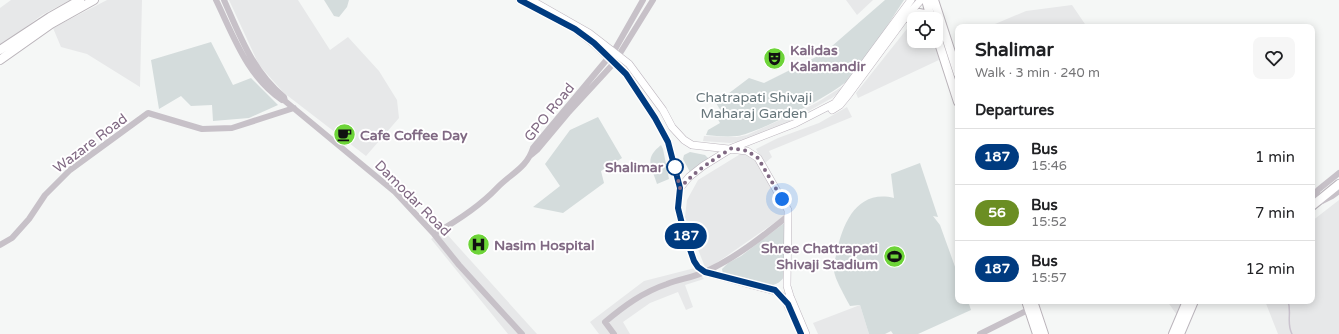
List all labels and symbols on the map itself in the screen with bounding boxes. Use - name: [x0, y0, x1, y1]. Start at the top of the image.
- place label: Kalidas Kalamandir: [790, 42, 866, 75]
- theatre icon: Kalidas Kalamandir: [761, 45, 787, 71]
- street label: GPO Road: [521, 80, 578, 145]
- park label: Chatrapati Shivaji Maharaj Garden: [696, 89, 812, 122]
- street label: Wazare Road: [50, 110, 131, 177]
- cafe icon: Cafe Coffee Day: [331, 122, 357, 148]
- place label: Cafe Coffee Day: [360, 127, 468, 144]
- street label: Damodar Road: [371, 157, 454, 240]
- marker: Shalimar: [666, 158, 684, 176]
- place label: Shalimar: [605, 159, 664, 176]
- your location: [772, 189, 792, 209]
- line badge: 187: [663, 223, 709, 249]
- hospital icon: Nasim Hospital: [465, 232, 491, 258]
- place label: Nasim Hospital: [494, 237, 594, 254]
- place label: Shree Chattrapati Shivaji Stadium: [761, 240, 878, 273]
- sports icon: Shree Chattrapati Shivaji Stadium: [881, 243, 907, 269]

